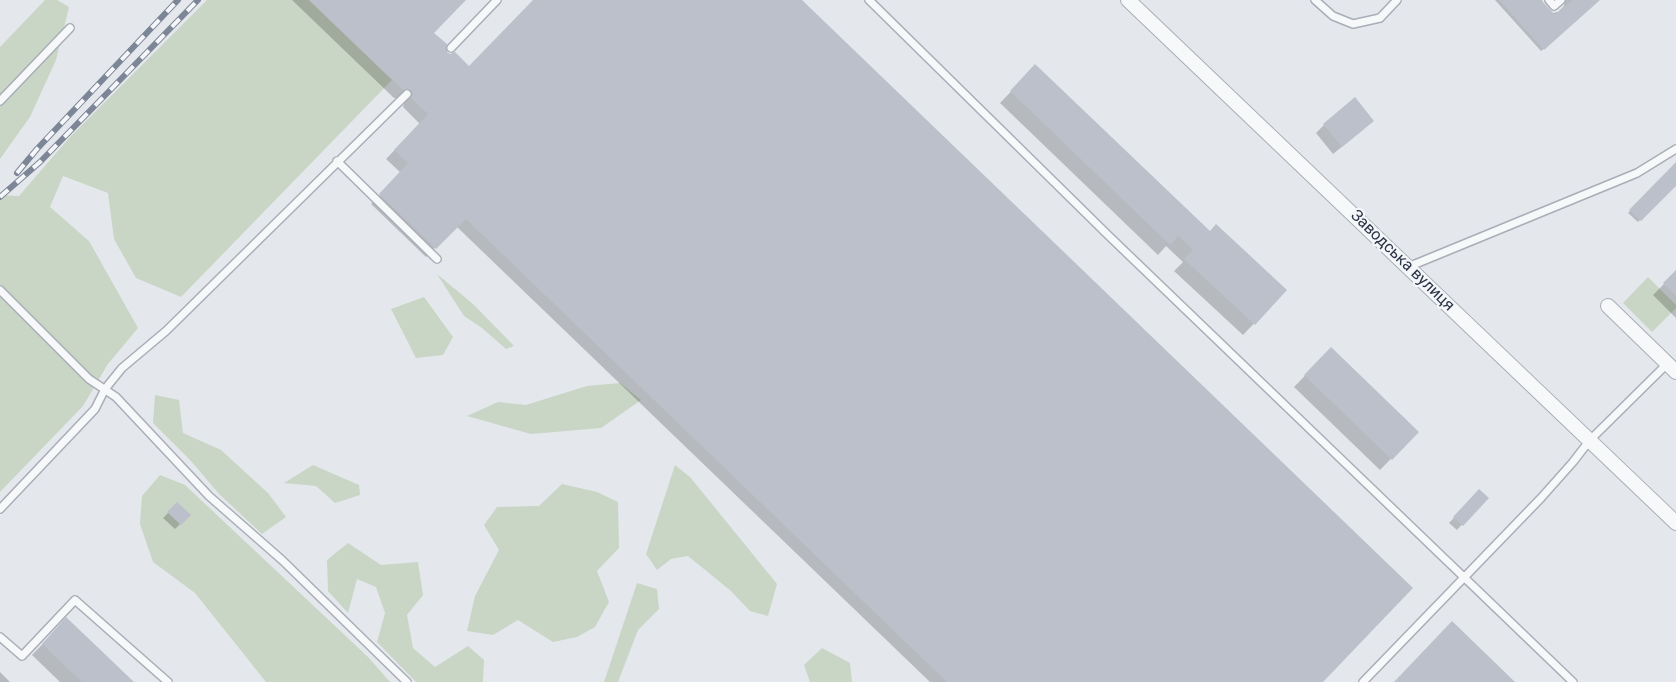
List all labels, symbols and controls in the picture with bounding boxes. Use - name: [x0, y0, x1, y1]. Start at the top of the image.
- street label: Заводська вулиця: [1346, 206, 1458, 316]

